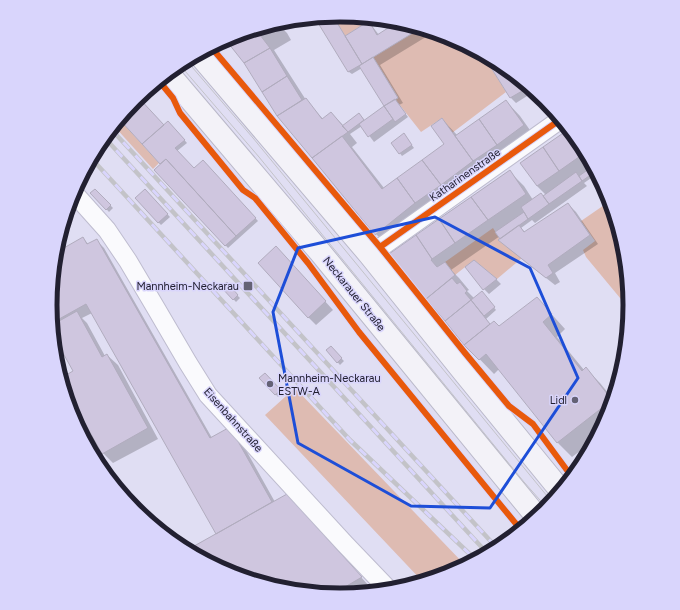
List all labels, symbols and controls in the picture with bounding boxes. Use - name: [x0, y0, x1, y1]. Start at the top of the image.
- street label: Katharinenstraße: [427, 146, 503, 204]
- street label: Neckarauer Straße: [320, 254, 388, 334]
- place label: Mannheim-Neckarau: [136, 280, 239, 293]
- marker: Mannheim-Neckarau: [242, 280, 254, 292]
- place label: Mannheim-Neckarau ESTW-A: [278, 372, 381, 398]
- marker: Mannheim-Neckarau ESTW-A: [265, 379, 275, 389]
- street label: Eisenbahnstraße: [201, 385, 265, 455]
- place label: Lidl: [550, 394, 567, 407]
- marker: Lidl: [570, 395, 580, 405]

